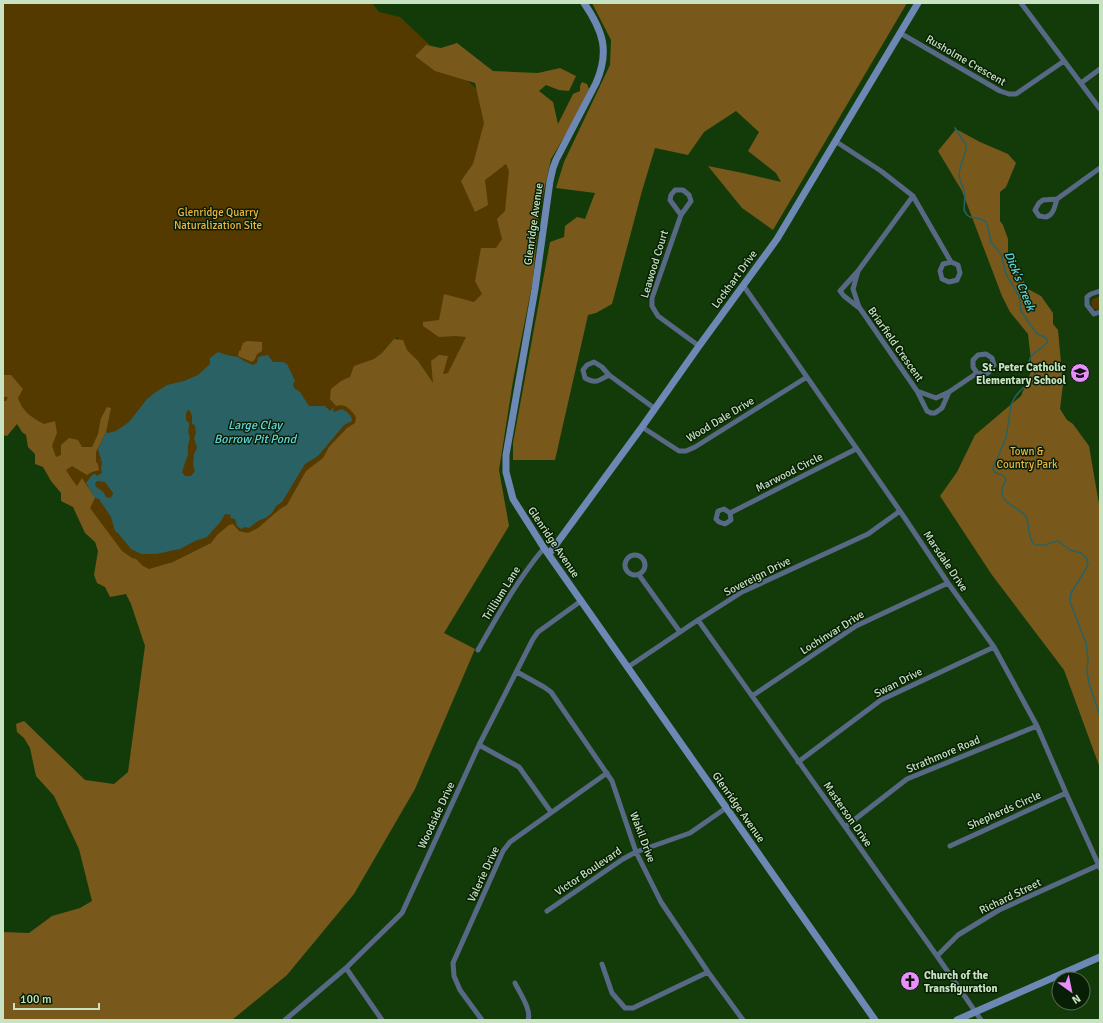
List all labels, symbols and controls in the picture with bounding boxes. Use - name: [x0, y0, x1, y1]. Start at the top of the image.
- street label: Rusholme Crescent: [923, 32, 1008, 89]
- street label: Glenridge Avenue: [521, 182, 546, 266]
- park label: Glenridge Quarry Naturalization Site: [174, 206, 262, 232]
- street label: Leawood Court: [638, 228, 671, 300]
- street label: Lockhart Drive: [709, 248, 760, 311]
- water label: Dick's Creek: [1001, 249, 1039, 314]
- street label: Briarfield Crescent: [865, 304, 926, 384]
- place label: St. Peter Catholic Elementary School: [976, 361, 1067, 387]
- school or university icon: St. Peter Catholic Elementary School: [1069, 362, 1091, 384]
- street label: Wood Dale Drive: [684, 394, 757, 445]
- water label: Large Clay Borrow Pit Pond: [214, 418, 298, 447]
- park label: Town & Country Park: [996, 445, 1058, 471]
- street label: Marwood Circle: [754, 450, 825, 495]
- street label: Glenridge Avenue: [525, 504, 582, 580]
- street label: Marsdale Drive: [921, 528, 971, 594]
- street label: Sovereign Drive: [722, 554, 793, 599]
- street label: Trillium Lane: [480, 564, 523, 623]
- street label: Lochinvar Drive: [798, 608, 867, 657]
- street label: Swan Drive: [872, 665, 925, 700]
- street label: Strathmore Road: [904, 733, 982, 776]
- street label: Glenridge Avenue: [709, 770, 768, 845]
- street label: Masterson Drive: [820, 779, 875, 849]
- street label: Woodside Drive: [415, 780, 458, 851]
- street label: Shepherds Circle: [965, 788, 1043, 833]
- street label: Wakil Drive: [627, 810, 658, 864]
- street label: Valerie Drive: [465, 844, 502, 904]
- street label: Victor Boulevard: [552, 844, 624, 899]
- street label: Richard Street: [977, 876, 1043, 917]
- place label: Church of the Transfiguration: [924, 969, 998, 995]
- church icon: Church of the Transfiguration: [899, 970, 921, 992]
- north arrow: [1051, 971, 1091, 1011]
- scale bar: [14, 985, 99, 1011]
- text: N: [1069, 991, 1083, 1007]
- text: 100 m: [20, 992, 52, 1007]

